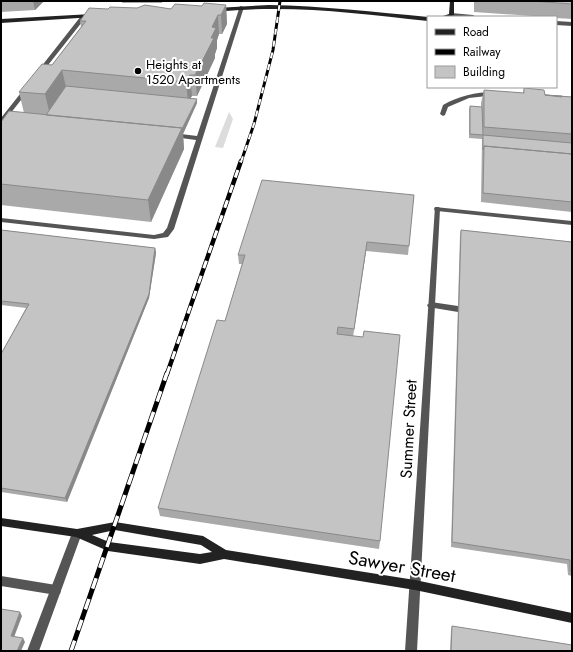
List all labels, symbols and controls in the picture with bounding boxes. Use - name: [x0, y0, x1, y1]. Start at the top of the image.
- legend: [427, 16, 557, 88]
- text: Road: [463, 23, 489, 41]
- text: Railway: [463, 43, 501, 61]
- place label: Heights at 1520 Apartments: [146, 55, 240, 89]
- text: Building: [463, 63, 505, 81]
- marker: Heights at 1520 Apartments: [133, 66, 143, 76]
- street label: Summer Street: [394, 379, 423, 479]
- street label: Sawyer Street: [346, 544, 458, 589]

